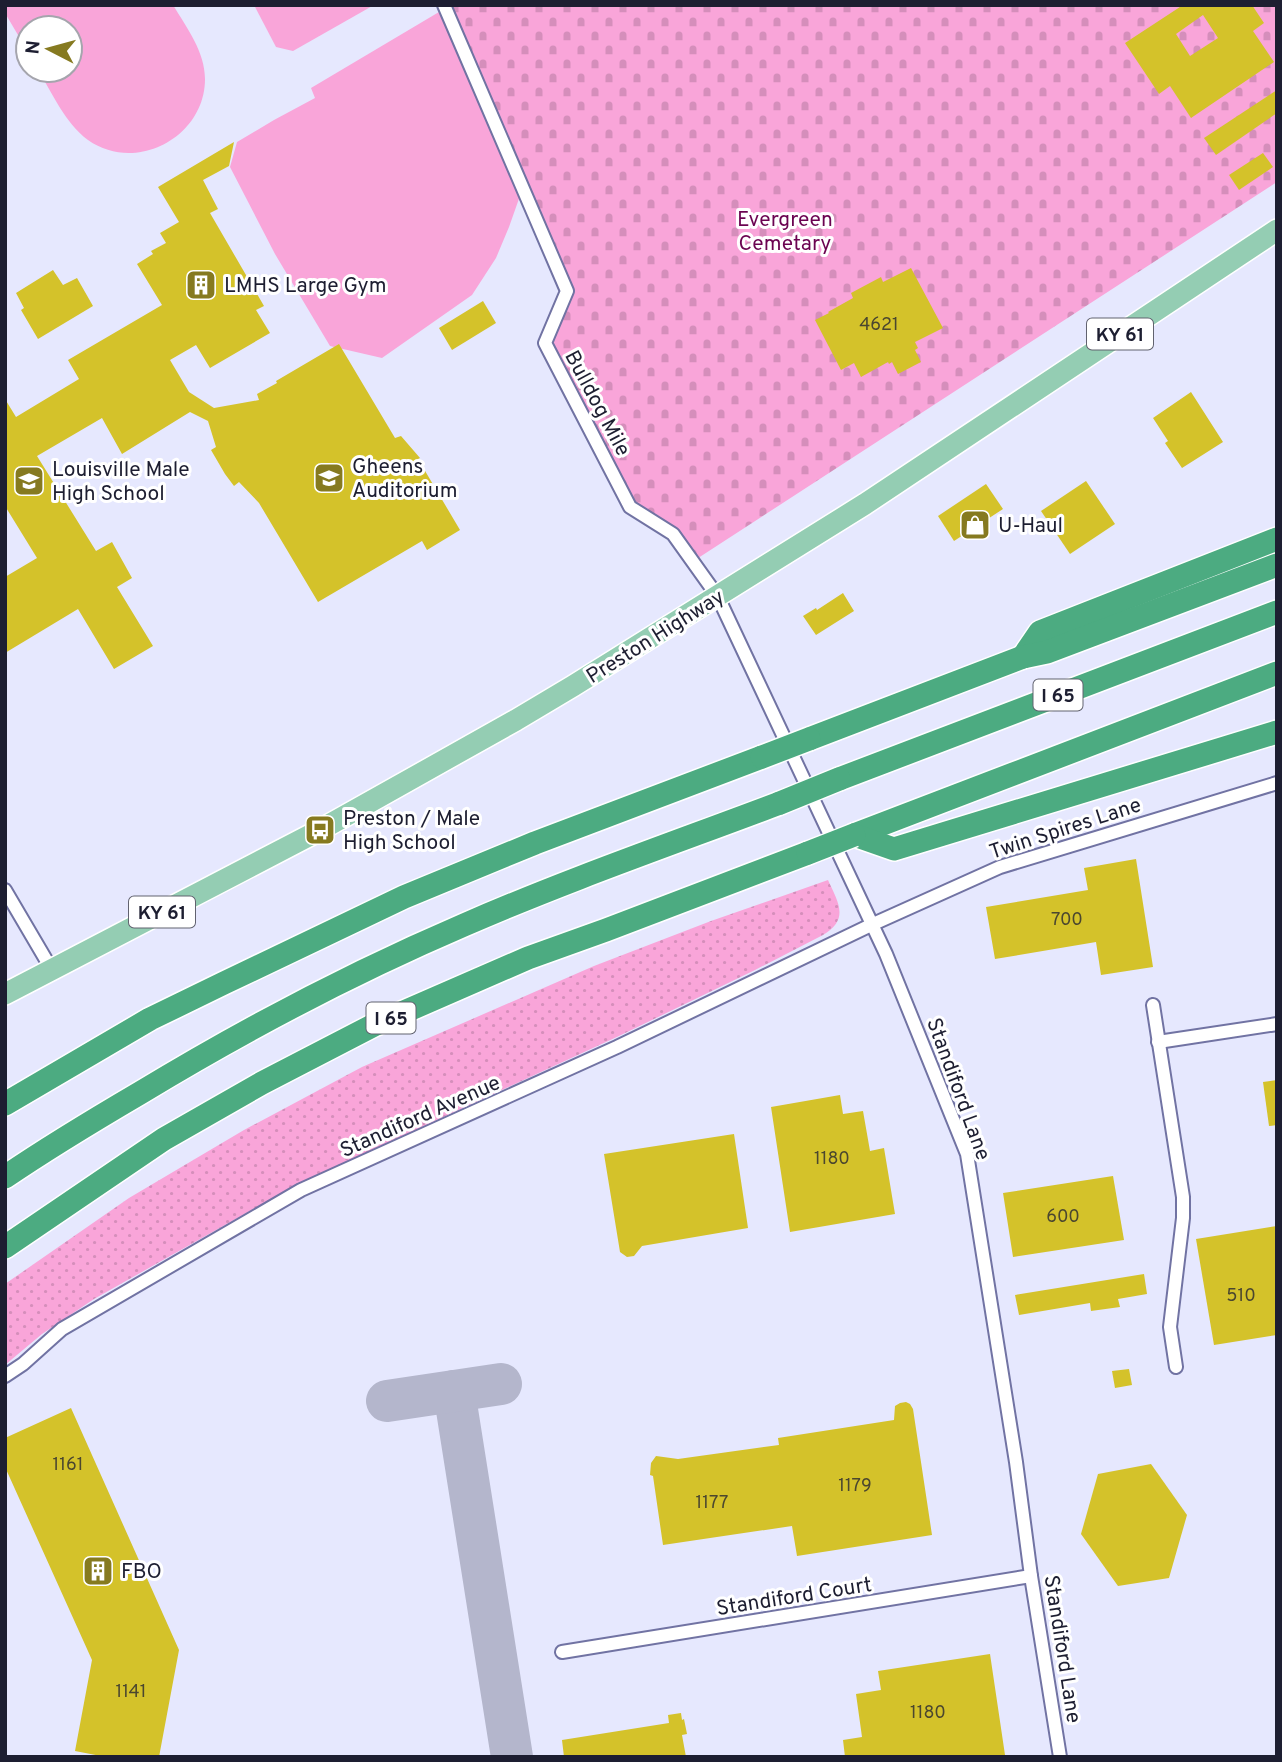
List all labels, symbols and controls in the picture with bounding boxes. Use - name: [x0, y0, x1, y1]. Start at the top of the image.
- north arrow: [14, 14, 84, 84]
- text: N: [21, 39, 47, 55]
- park label: Evergreen Cemetary: [737, 207, 833, 258]
- building icon: LMHS Large Gym: [184, 268, 218, 302]
- place label: LMHS Large Gym: [224, 273, 387, 300]
- house number: 4621: [859, 314, 899, 337]
- road number: KY 61: [1087, 318, 1153, 350]
- street label: Bulldog Mile: [557, 346, 636, 461]
- place label: Gheens Auditorium: [352, 454, 458, 505]
- place label: Louisville Male High School: [52, 457, 190, 508]
- school or university icon: Gheens Auditorium: [312, 461, 346, 495]
- school or university icon: Louisville Male High School: [12, 464, 46, 498]
- shop icon: U-Haul: [958, 508, 992, 542]
- place label: U-Haul: [998, 513, 1063, 540]
- street label: Preston Highway: [582, 584, 730, 691]
- road number: I 65: [1034, 680, 1082, 710]
- street label: Twin Spires Lane: [986, 792, 1145, 867]
- place label: Preston / Male High School: [343, 806, 480, 857]
- bus stop icon: Preston / Male High School: [303, 813, 337, 847]
- road number: KY 61: [129, 896, 195, 928]
- house number: 700: [1051, 909, 1083, 932]
- road number: I 65: [366, 1002, 416, 1034]
- street label: Standiford Lane: [919, 1015, 996, 1164]
- street label: Standiford Avenue: [336, 1070, 505, 1165]
- house number: 1180: [814, 1148, 850, 1171]
- house number: 600: [1046, 1206, 1080, 1229]
- house number: 510: [1226, 1285, 1256, 1308]
- house number: 1161: [53, 1454, 83, 1477]
- house number: 1179: [838, 1475, 872, 1498]
- house number: 1177: [696, 1492, 728, 1515]
- building icon: FBO: [81, 1554, 115, 1588]
- place label: FBO: [121, 1559, 162, 1586]
- street label: Standiford Court: [715, 1572, 874, 1623]
- street label: Standiford Lane: [1036, 1573, 1087, 1725]
- house number: 1141: [116, 1681, 146, 1704]
- house number: 1180: [910, 1702, 946, 1725]

